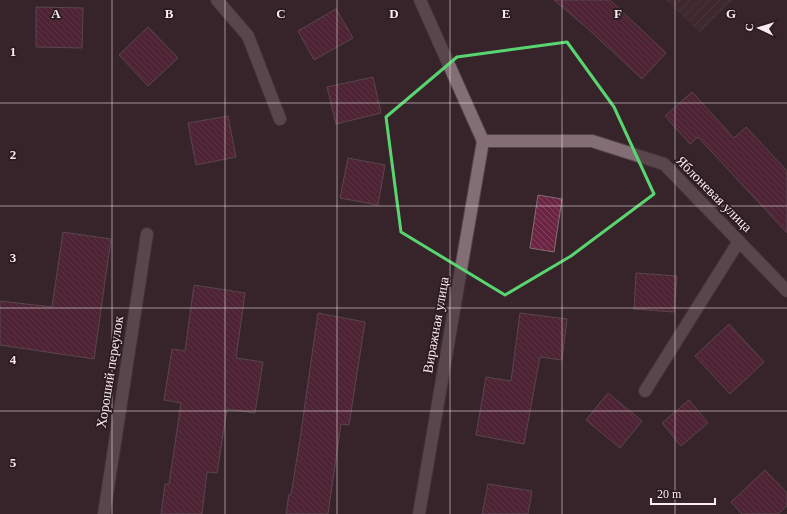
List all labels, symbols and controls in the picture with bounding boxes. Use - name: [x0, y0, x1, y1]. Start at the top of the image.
- text: A: [51, 6, 61, 21]
- text: B: [165, 6, 174, 21]
- text: C: [276, 6, 286, 21]
- text: D: [389, 6, 399, 21]
- text: E: [502, 6, 510, 21]
- text: F: [614, 6, 622, 21]
- text: G: [726, 6, 736, 21]
- north arrow: [739, 8, 779, 48]
- text: С: [743, 23, 755, 32]
- text: 1: [10, 44, 16, 59]
- text: 2: [10, 147, 16, 162]
- street label: Яблоневая улица: [673, 153, 756, 236]
- text: 3: [10, 250, 17, 265]
- street label: Виражная улица: [420, 275, 452, 375]
- street label: Хороший переулок: [94, 315, 126, 429]
- text: 4: [10, 352, 17, 367]
- text: 5: [10, 455, 17, 470]
- scale bar: [651, 480, 715, 506]
- text: 20 m: [657, 487, 682, 501]

